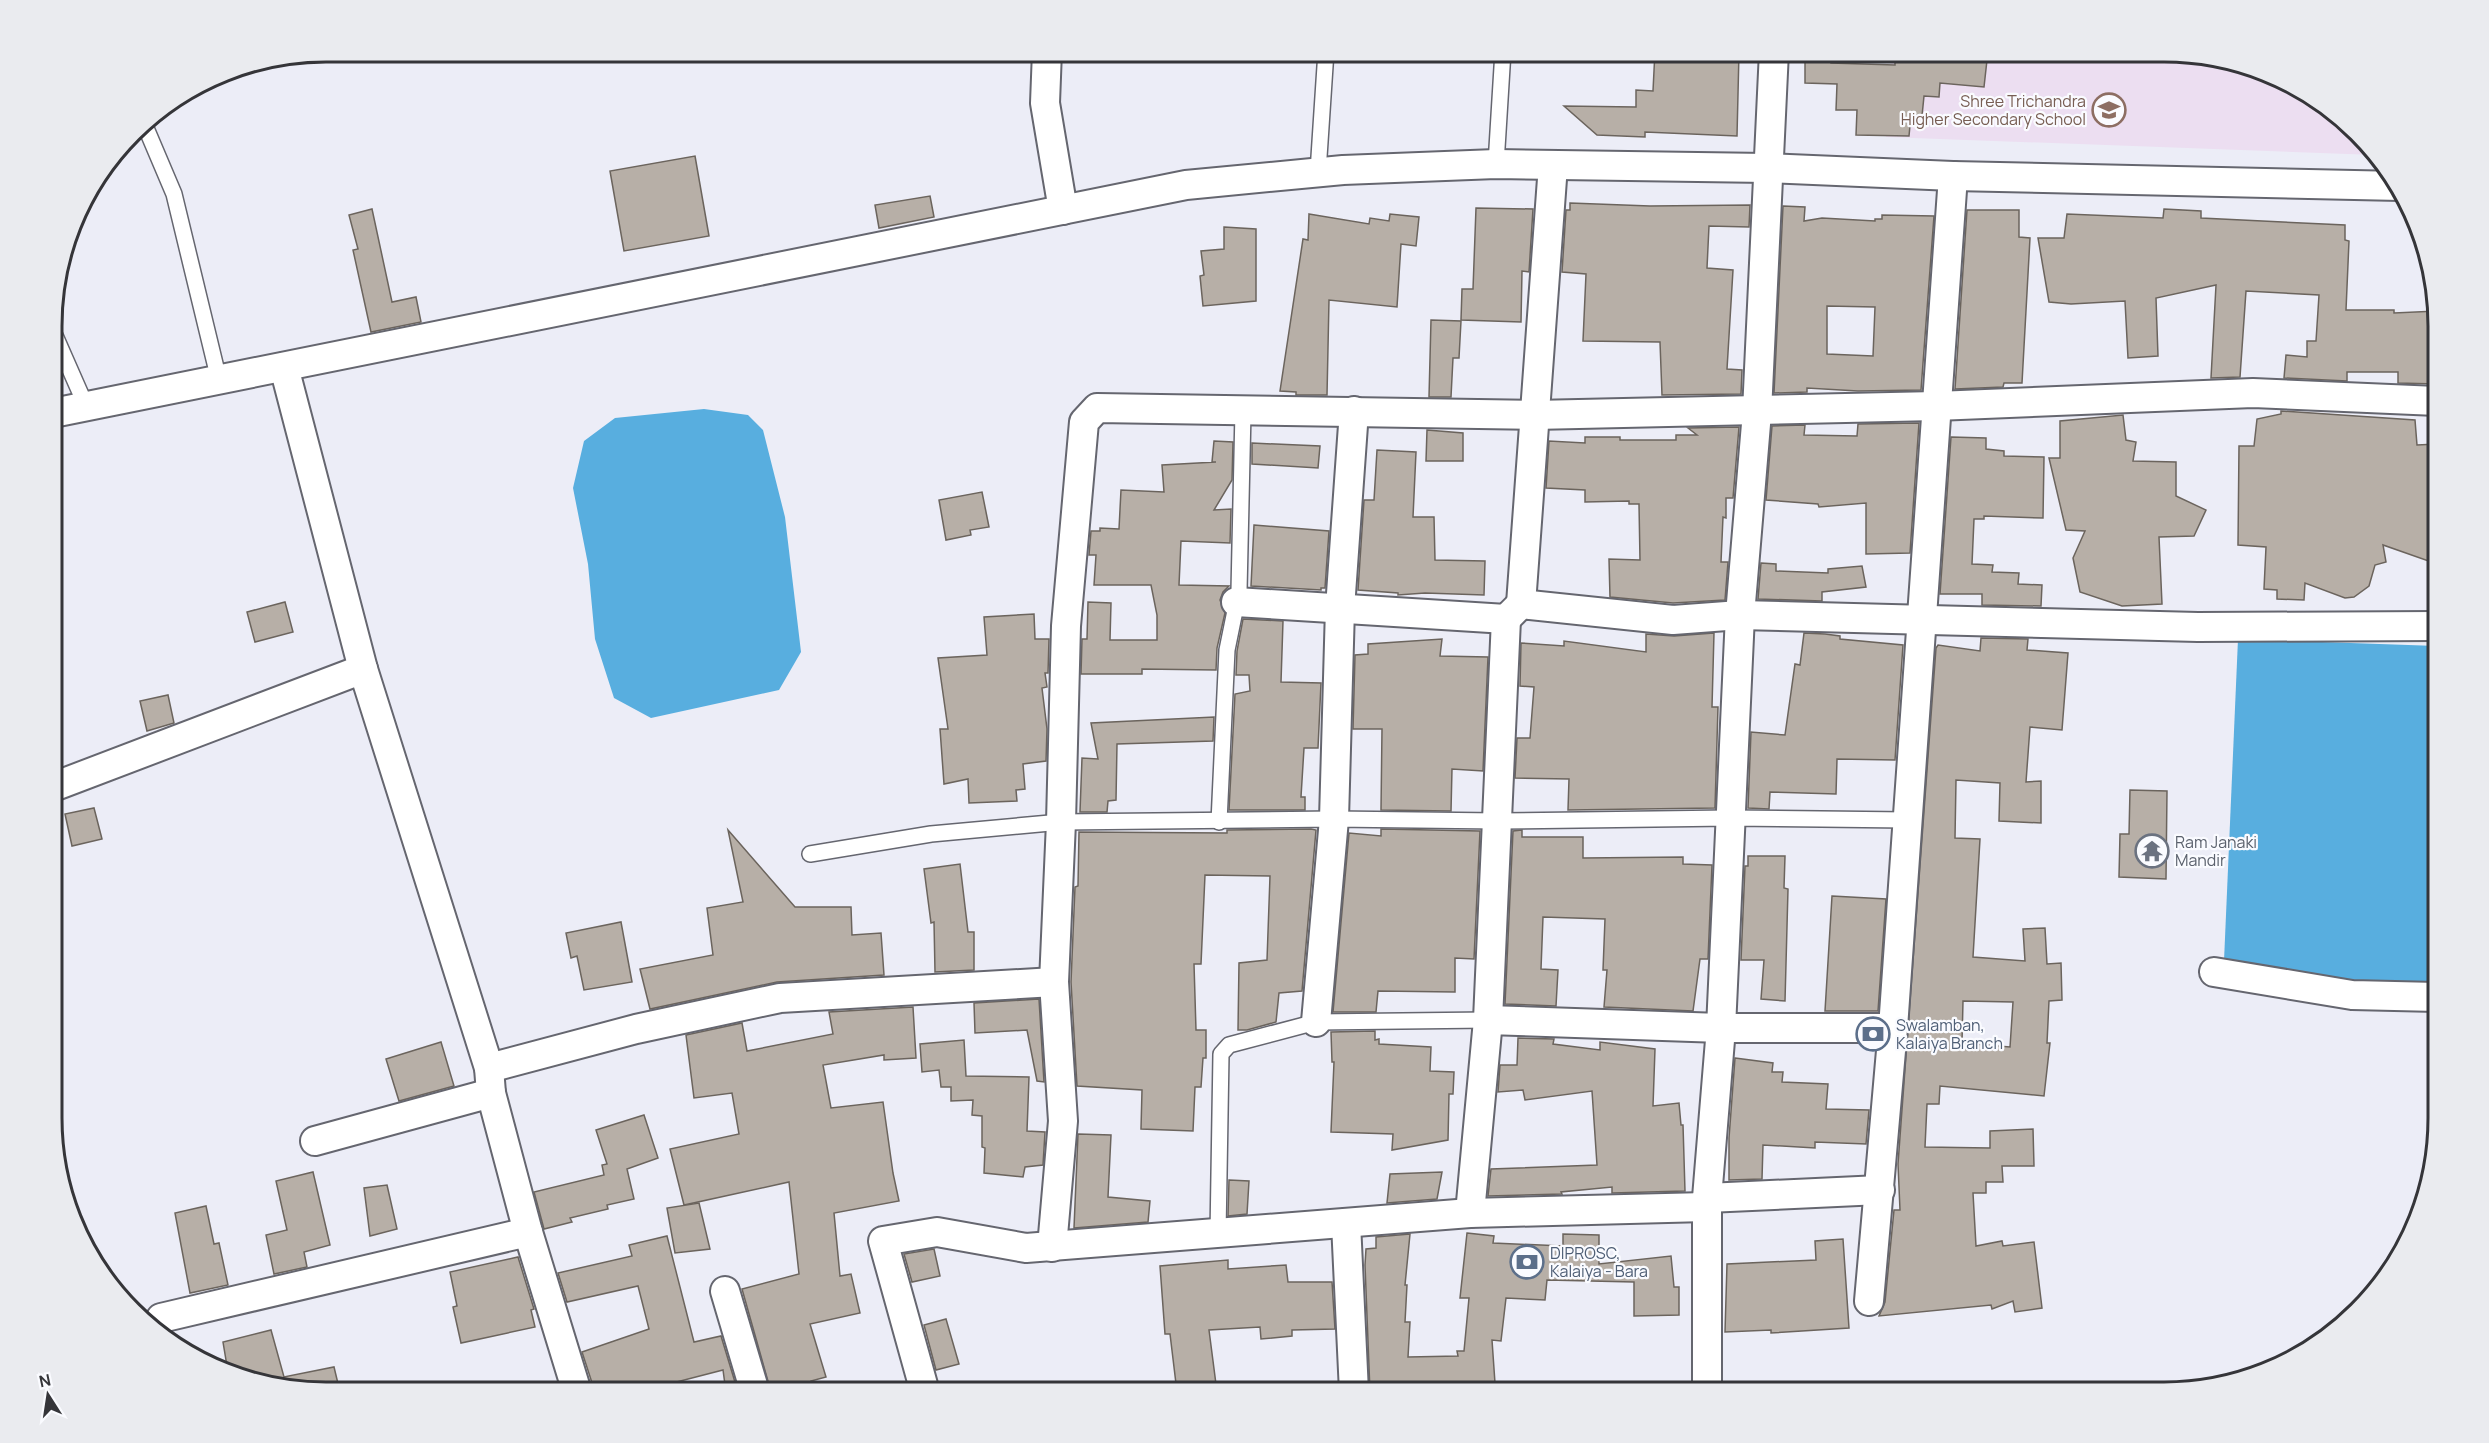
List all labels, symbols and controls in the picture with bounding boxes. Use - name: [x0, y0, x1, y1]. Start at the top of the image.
- place label: Shree Trichandra Higher Secondary School: [1901, 90, 2086, 130]
- school or university icon: Shree Trichandra Higher Secondary School: [2091, 92, 2127, 128]
- place label: Ram Janaki Mandir: [2175, 831, 2257, 871]
- temple icon: Ram Janaki Mandir: [2134, 833, 2170, 869]
- place label: Swalamban, Kalaiya Branch: [1896, 1014, 2003, 1054]
- bank icon: Swalamban, Kalaiya Branch: [1855, 1016, 1891, 1052]
- place label: DIPROSC, Kalaiya - Bara: [1550, 1242, 1648, 1282]
- bank icon: DIPROSC, Kalaiya - Bara: [1509, 1244, 1545, 1280]
- north arrow: [18, 1365, 78, 1425]
- text: N: [37, 1368, 53, 1392]

